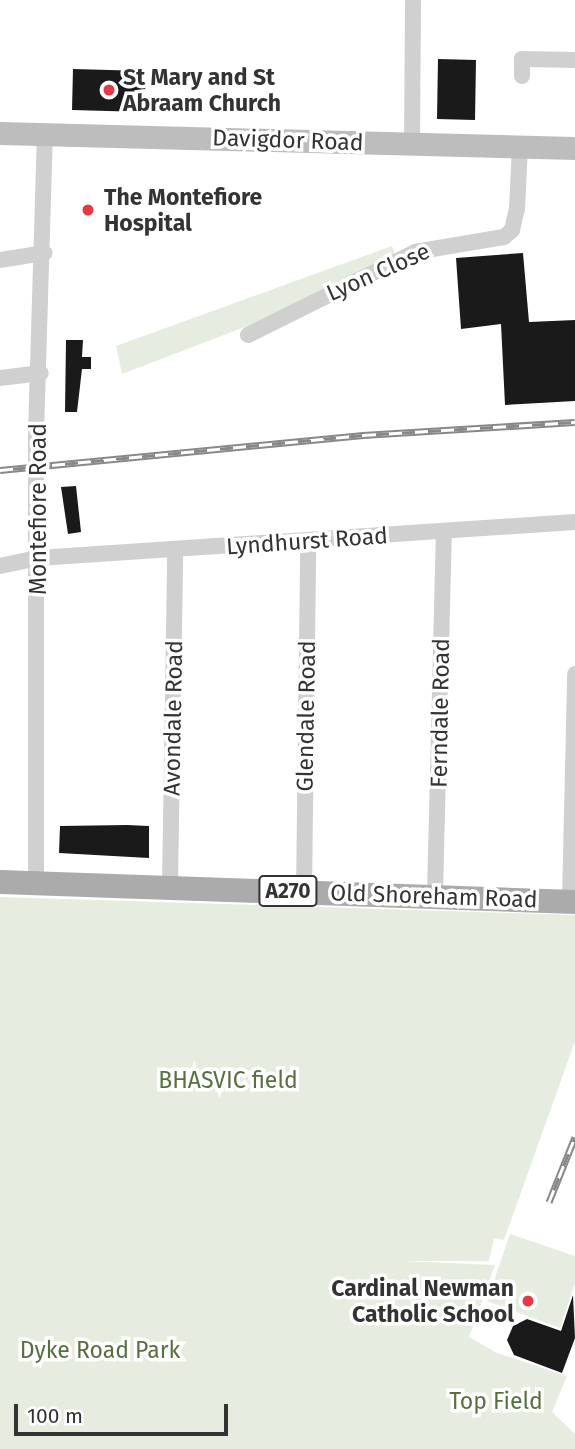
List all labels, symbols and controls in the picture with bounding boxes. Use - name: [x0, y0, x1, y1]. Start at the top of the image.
- place label: St Mary and St Abraam Church: [123, 63, 281, 117]
- marker: St Mary and St Abraam Church: [101, 82, 117, 98]
- street label: Davigdor Road: [212, 124, 364, 156]
- place label: The Montefiore Hospital: [104, 183, 262, 237]
- marker: The Montefiore Hospital: [78, 200, 98, 220]
- street label: Lyon Close: [322, 237, 434, 307]
- street label: Montefiore Road: [24, 423, 52, 595]
- street label: Lyndhurst Road: [225, 522, 389, 560]
- street label: Ferndale Road: [425, 638, 455, 788]
- street label: Avondale Road: [158, 640, 188, 796]
- street label: Glendale Road: [291, 640, 321, 792]
- road number: A270: [258, 874, 318, 908]
- street label: Old Shoreham Road: [330, 879, 538, 913]
- park label: BHASVIC field: [158, 1066, 298, 1094]
- place label: Cardinal Newman Catholic School: [331, 1274, 514, 1328]
- marker: Cardinal Newman Catholic School: [520, 1293, 536, 1309]
- park label: Dyke Road Park: [20, 1336, 180, 1364]
- park label: Top Field: [449, 1387, 543, 1415]
- scale bar: [18, 1390, 231, 1434]
- text: 100 m: [27, 1403, 83, 1429]

